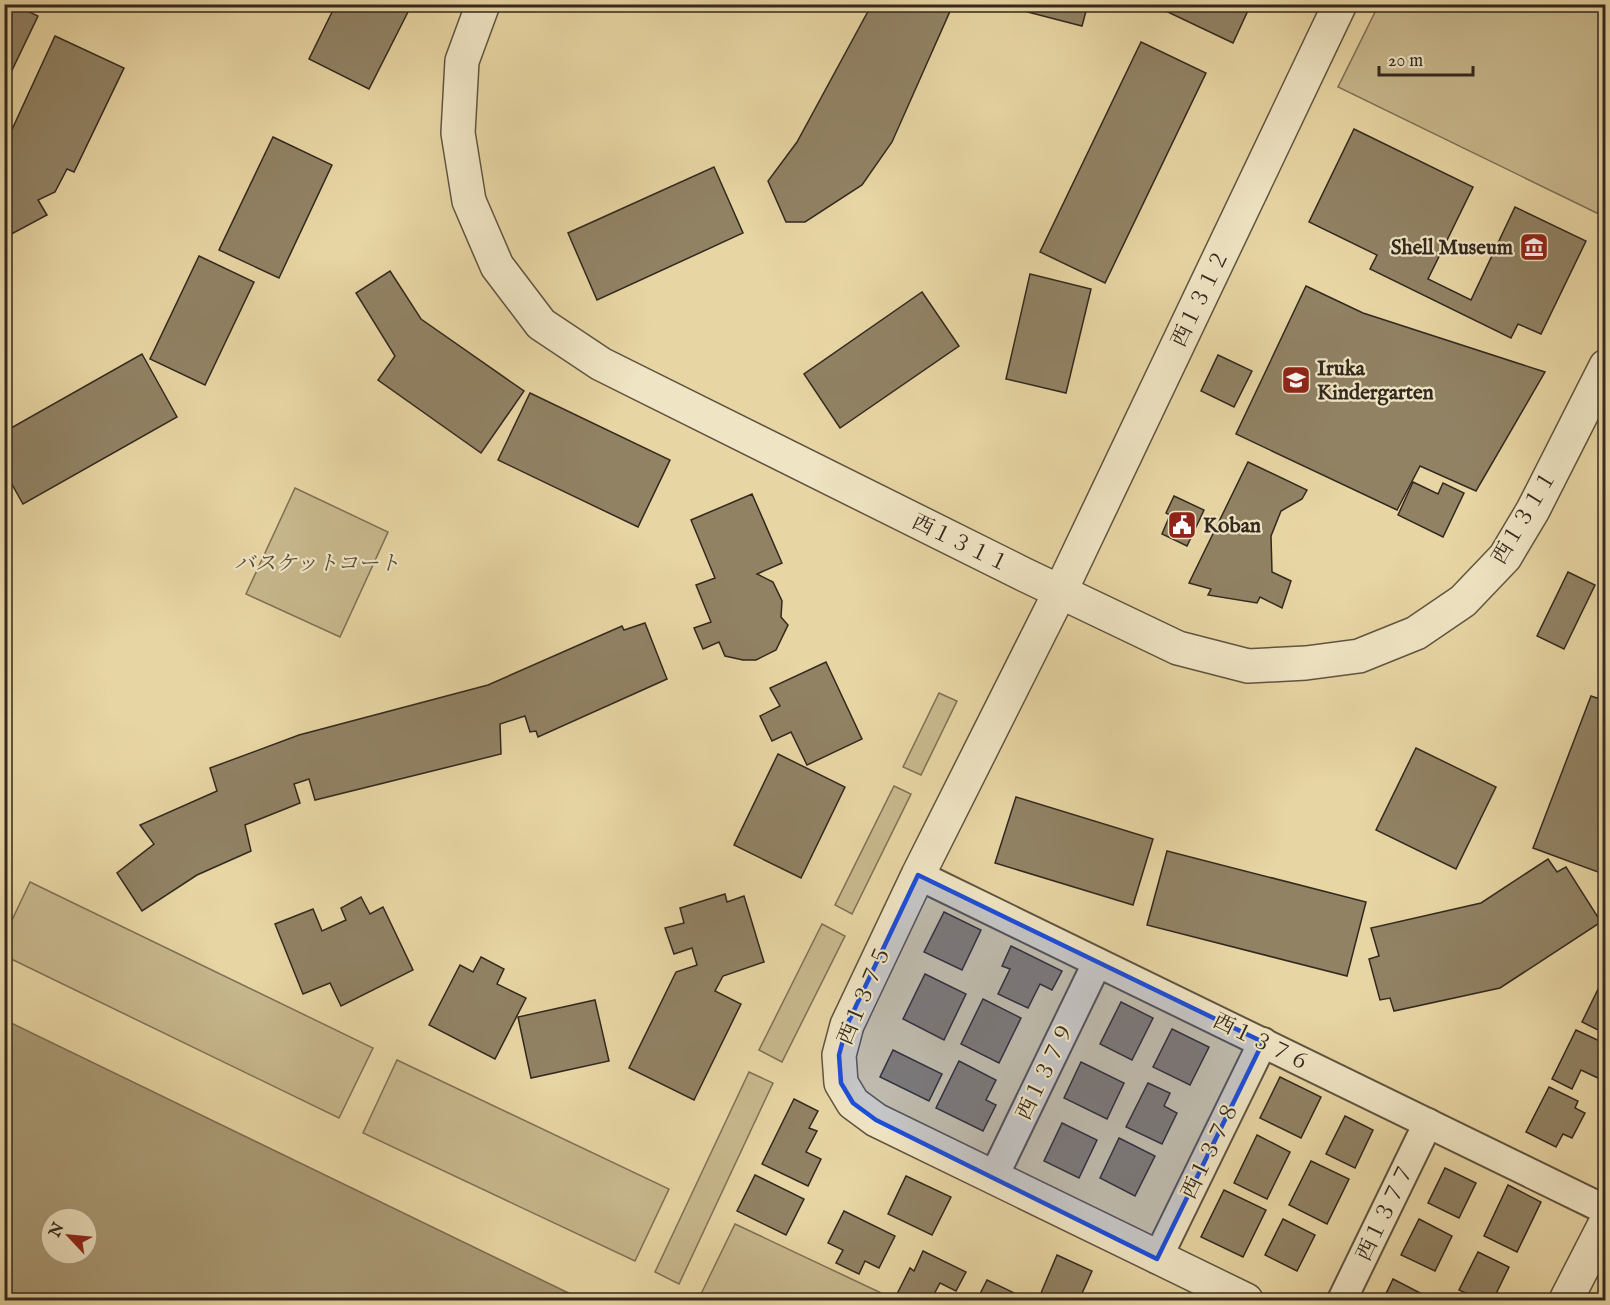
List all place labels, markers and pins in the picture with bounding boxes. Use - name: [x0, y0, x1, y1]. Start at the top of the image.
- museum icon: Shell Museum: [1518, 231, 1550, 263]
- place label: Shell Museum: [1391, 235, 1514, 262]
- place label: Iruka Kindergarten: [1317, 356, 1434, 407]
- school or university icon: Iruka Kindergarten: [1280, 364, 1312, 396]
- public building icon: Koban: [1166, 509, 1198, 541]
- place label: Koban: [1203, 513, 1261, 540]

